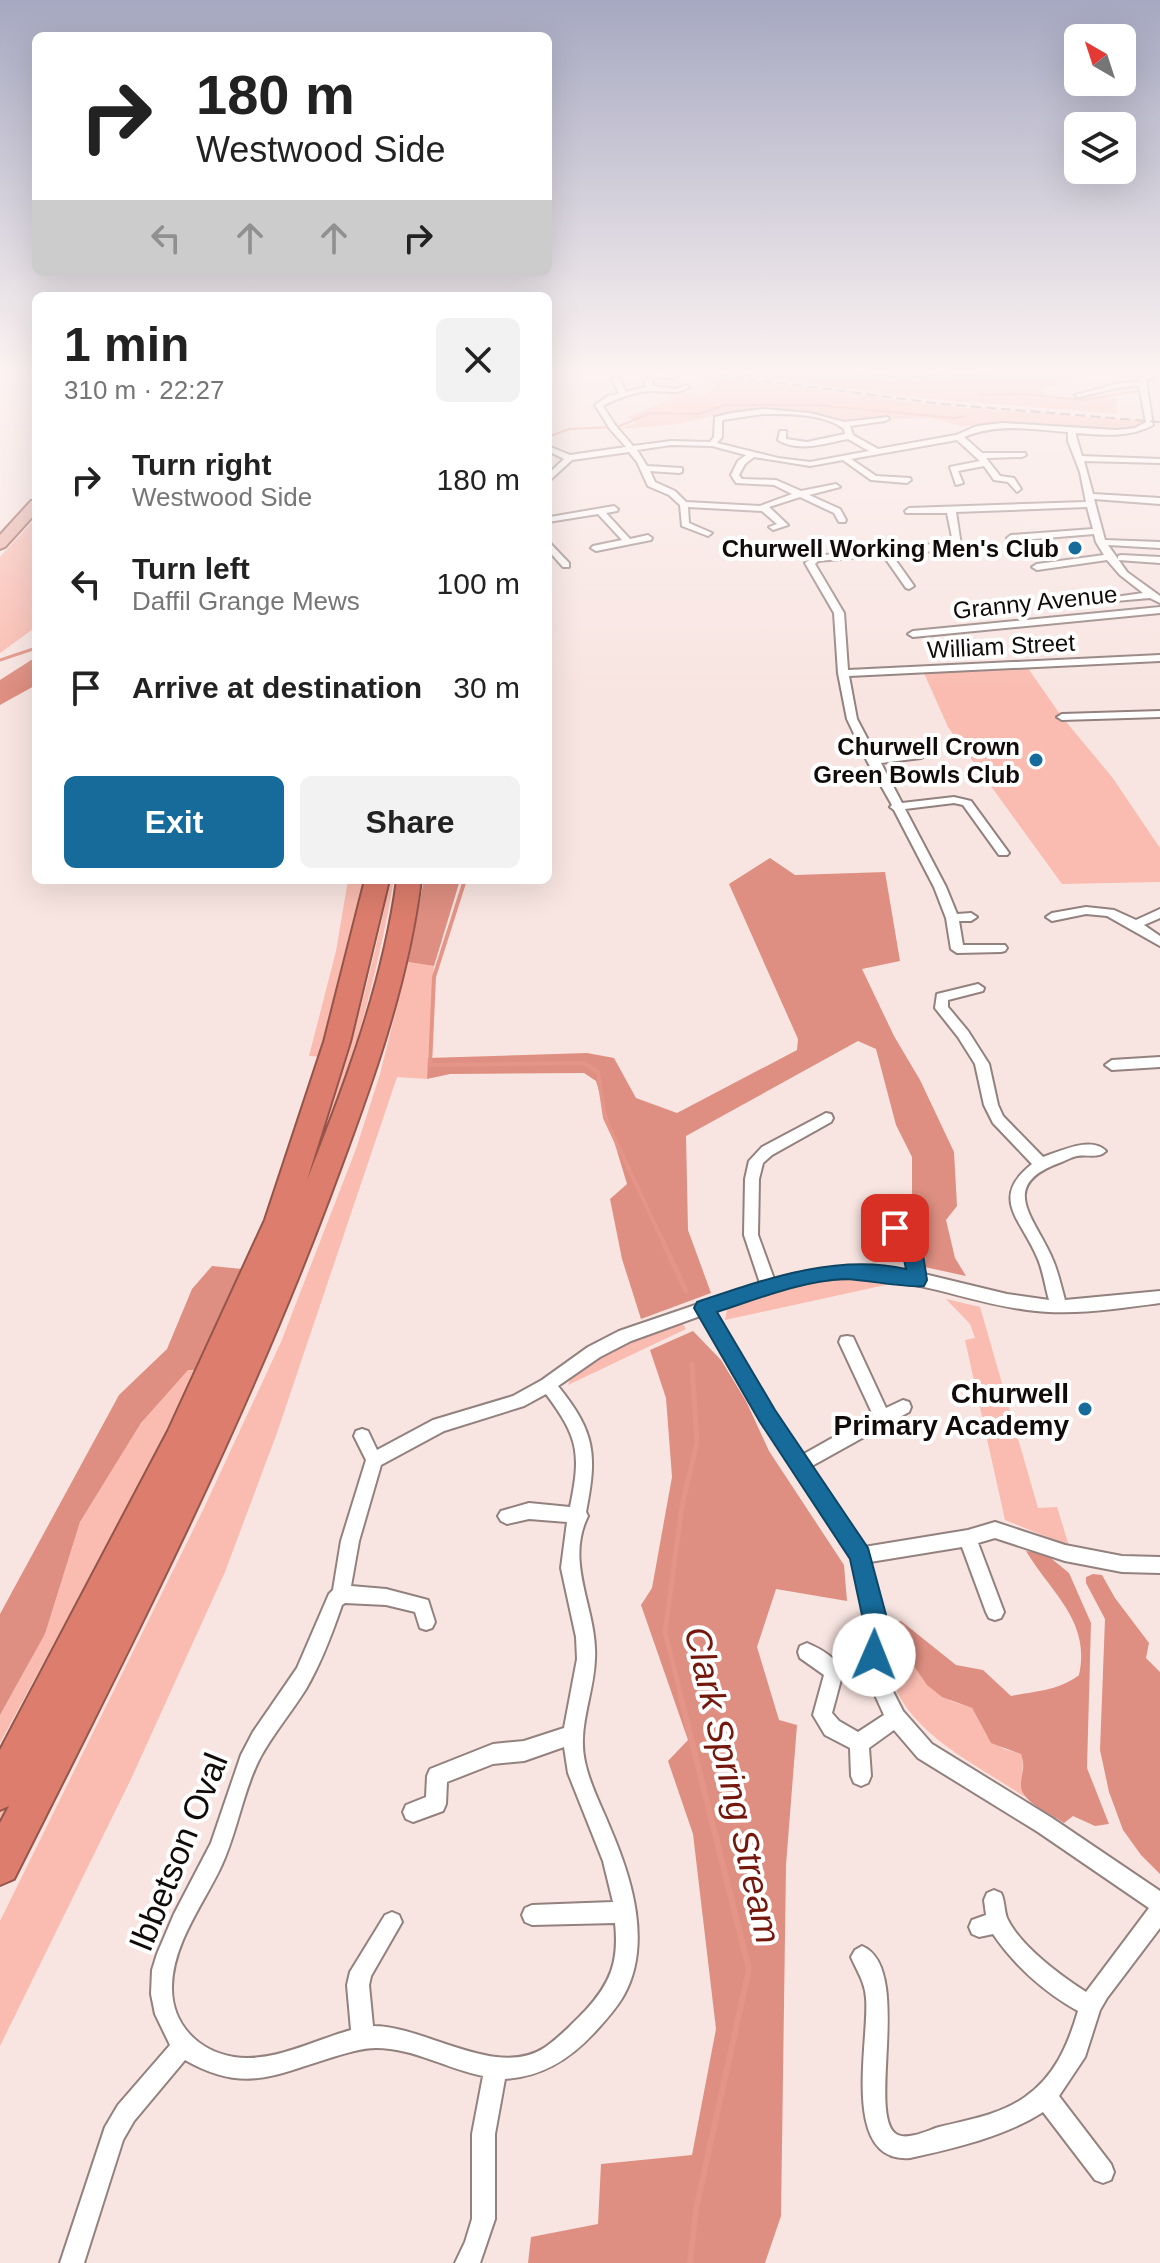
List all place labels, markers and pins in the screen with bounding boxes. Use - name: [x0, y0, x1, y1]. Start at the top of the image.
- place label: Churwell Working Men's Club: [722, 535, 1059, 562]
- marker: Churwell Working Men's Club: [1066, 539, 1084, 557]
- place label: Churwell Crown Green Bowls Club: [813, 733, 1020, 788]
- marker: Churwell Crown Green Bowls Club: [1027, 751, 1045, 769]
- pin: [861, 1194, 929, 1262]
- place label: Churwell Primary Academy: [833, 1378, 1069, 1441]
- marker: Churwell Primary Academy: [1076, 1400, 1094, 1418]

